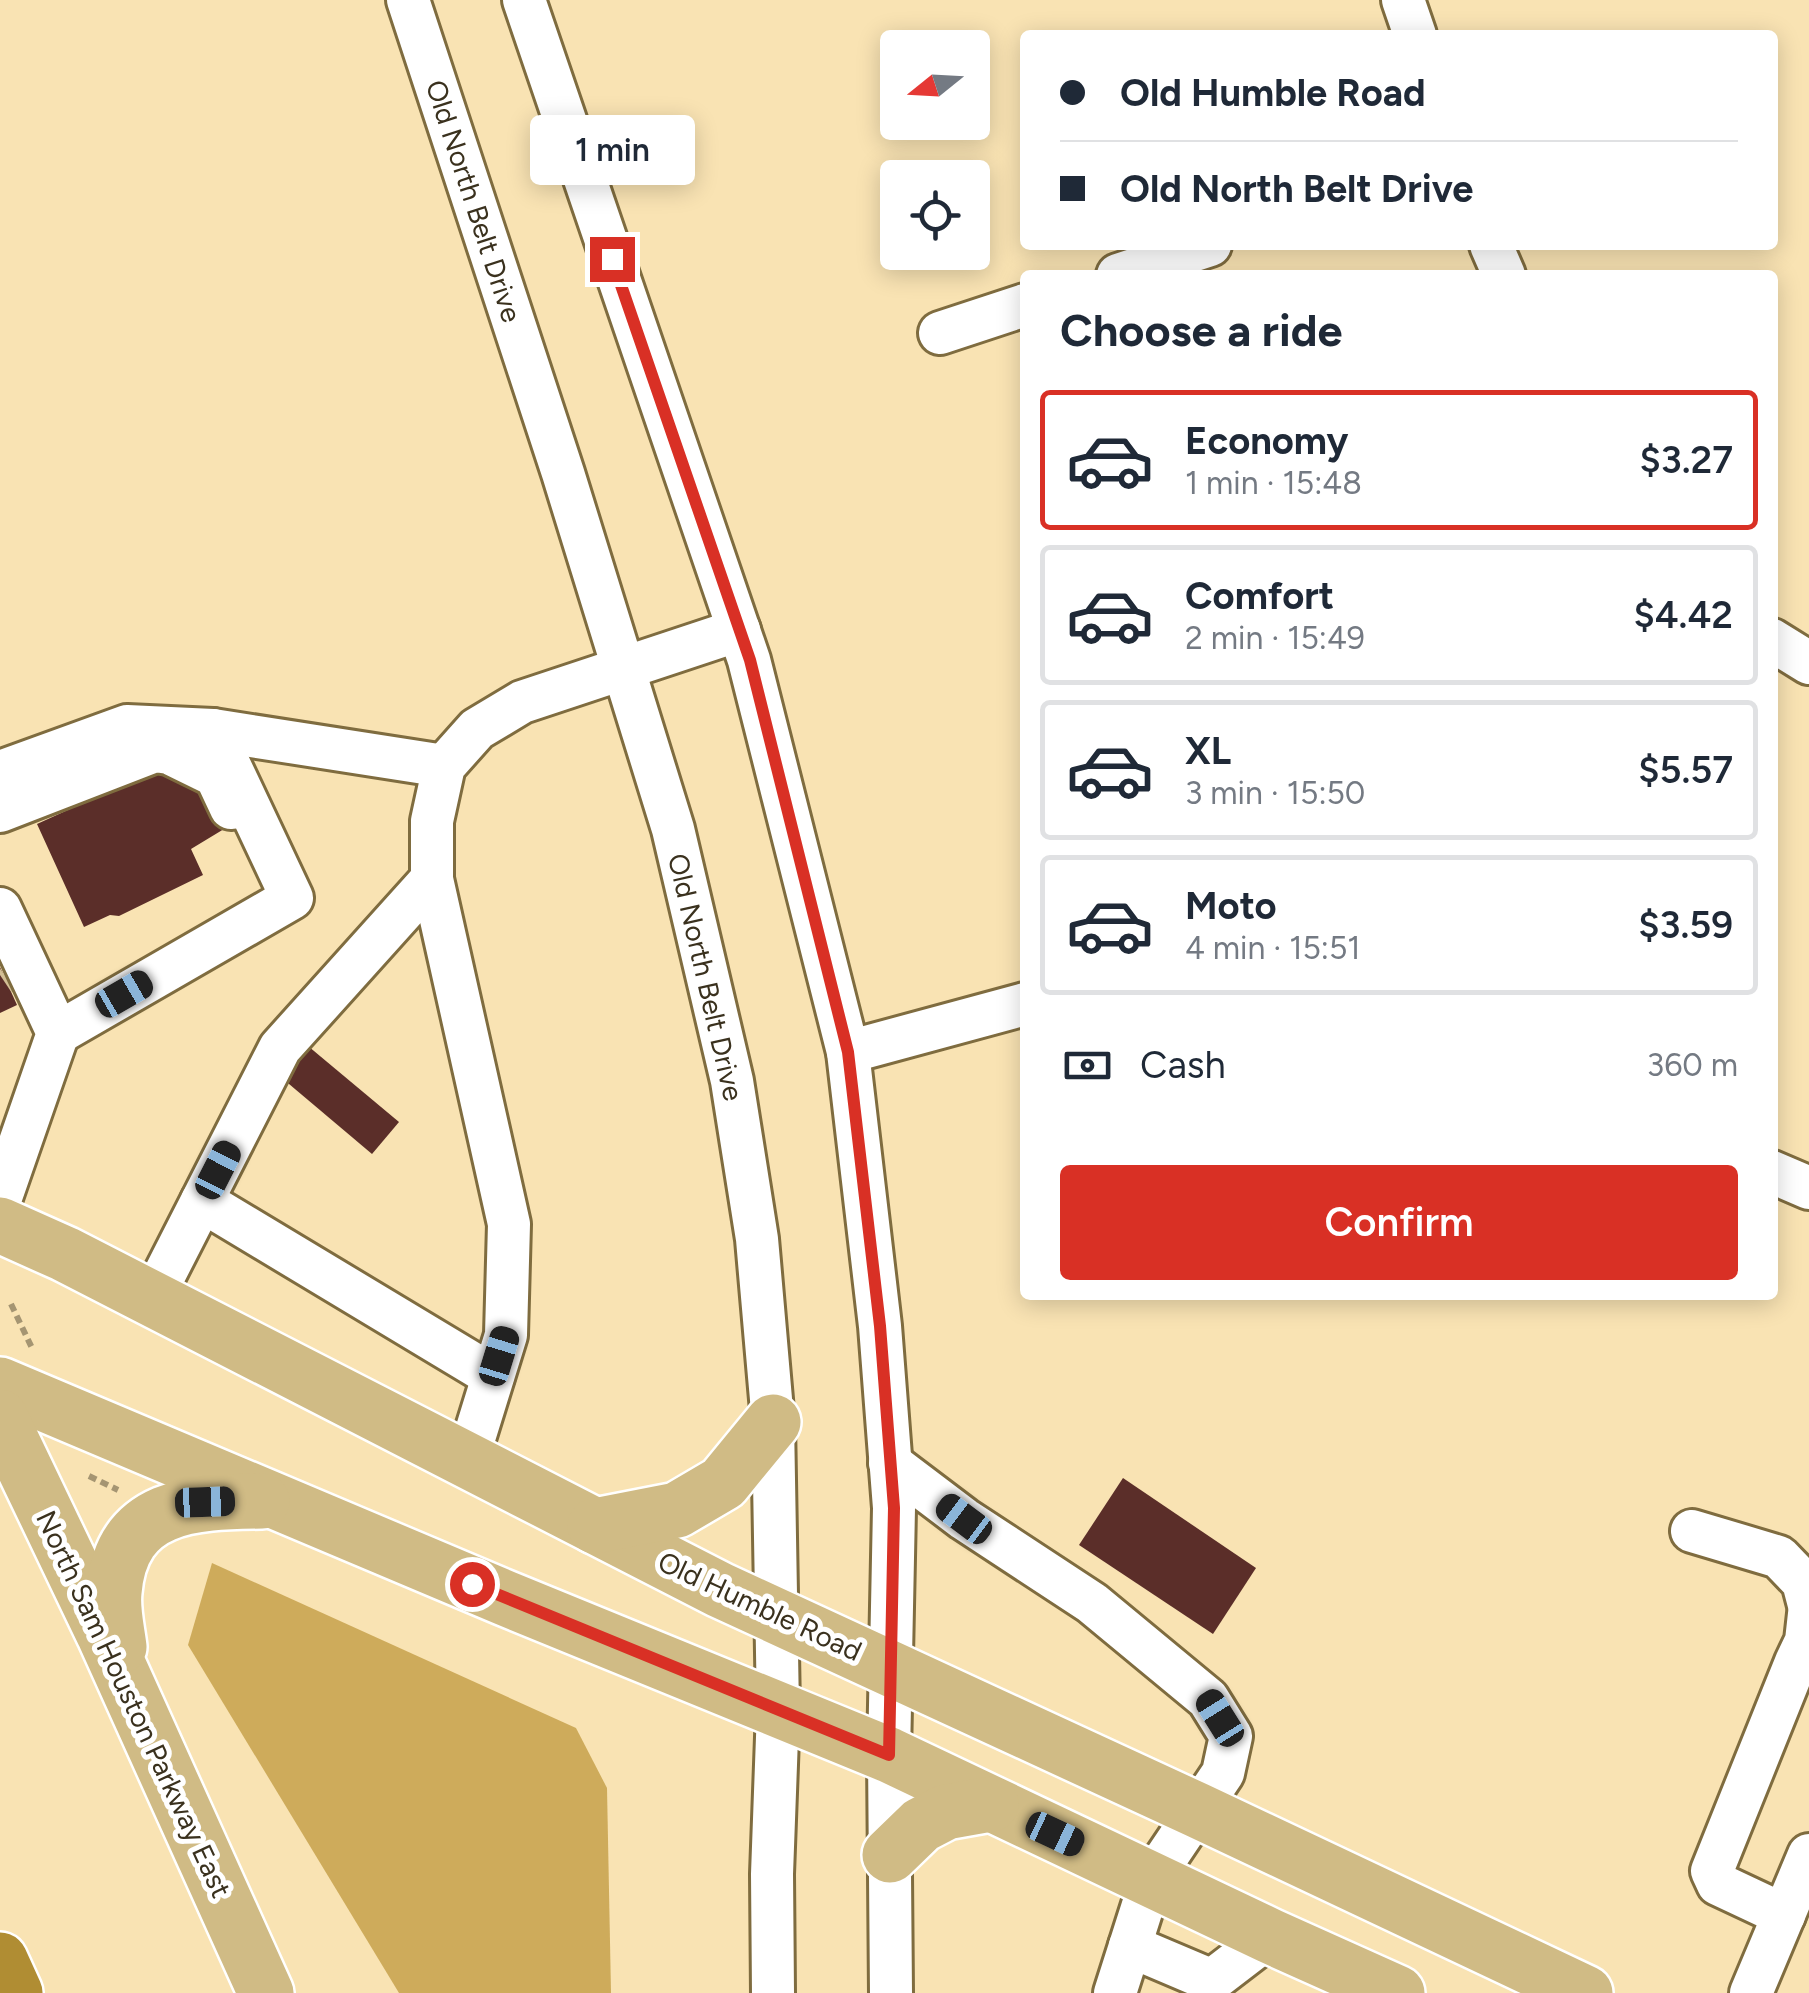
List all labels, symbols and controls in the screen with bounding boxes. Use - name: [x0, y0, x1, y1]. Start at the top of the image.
- north arrow: [880, 30, 990, 140]
- map controls: [880, 30, 990, 270]
- text: Old Humble Road: [1120, 70, 1426, 116]
- street label: Old North Belt Drive: [419, 76, 529, 326]
- callout: 1 min: [530, 114, 694, 184]
- text: 1 min: [575, 131, 650, 169]
- button: locate: [880, 160, 990, 270]
- text: Old North Belt Drive: [1120, 166, 1473, 212]
- route end: [590, 237, 635, 282]
- text: Choose a ride: [1060, 303, 1342, 357]
- icon: car: [1065, 415, 1155, 505]
- text: Economy: [1185, 418, 1348, 464]
- text: $3.27: [1640, 437, 1733, 483]
- text: 1 min · 15:48: [1185, 464, 1362, 502]
- icon: car: [1065, 570, 1155, 660]
- text: Comfort: [1185, 573, 1334, 619]
- text: $4.42: [1634, 592, 1733, 638]
- text: 2 min · 15:49: [1185, 619, 1365, 657]
- icon: car: [1065, 725, 1155, 815]
- text: XL: [1185, 728, 1231, 774]
- text: $5.57: [1638, 747, 1733, 793]
- text: 3 min · 15:50: [1185, 774, 1365, 812]
- street label: Old North Belt Drive: [661, 850, 751, 1104]
- icon: car: [1065, 880, 1155, 970]
- text: Moto: [1185, 883, 1277, 929]
- text: $3.59: [1638, 902, 1733, 948]
- text: 4 min · 15:51: [1185, 929, 1361, 967]
- car: [91, 966, 157, 1022]
- icon: cash: [1060, 1038, 1115, 1093]
- text: Cash: [1140, 1042, 1226, 1088]
- text: 360 m: [1647, 1046, 1738, 1084]
- car: [191, 1136, 245, 1204]
- button: Confirm: [1060, 1165, 1738, 1280]
- car: [476, 1323, 522, 1389]
- car: [174, 1486, 236, 1518]
- car: [931, 1489, 997, 1549]
- street label: North Sam Houston Parkway East: [29, 1505, 239, 1903]
- street label: Old Humble Road: [653, 1544, 867, 1668]
- route start: [450, 1562, 495, 1607]
- car: [1191, 1685, 1249, 1751]
- car: [1021, 1808, 1089, 1860]

